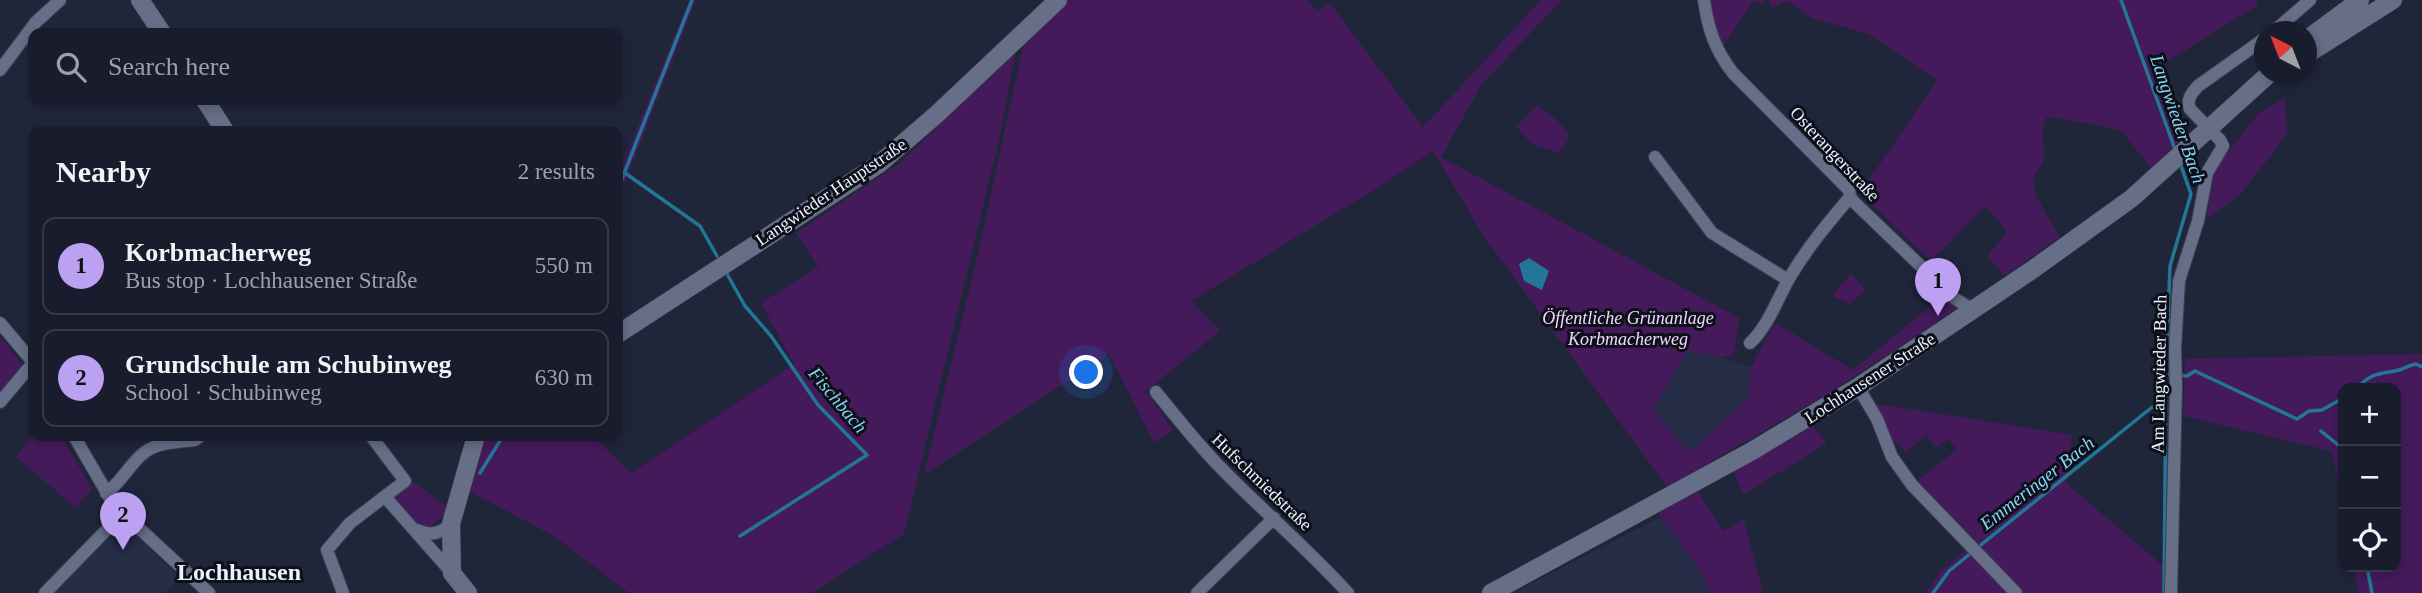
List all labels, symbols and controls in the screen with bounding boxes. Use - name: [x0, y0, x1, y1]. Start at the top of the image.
- north arrow: [2254, 21, 2317, 84]
- search box: [28, 28, 623, 105]
- icon: search: [52, 48, 90, 86]
- water label: Langwieder Bach: [2146, 51, 2210, 186]
- text: Search here: [108, 52, 230, 81]
- street label: Osterangerstraße: [1786, 103, 1884, 205]
- street label: Langwieder Hauptstraße: [752, 134, 910, 250]
- text: Nearby: [56, 155, 151, 188]
- text: 2 results: [518, 159, 595, 184]
- text: Korbmacherweg: [125, 238, 311, 267]
- text: 1: [75, 253, 87, 278]
- text: 550 m: [535, 253, 593, 278]
- pin: 1: [1915, 258, 1961, 316]
- text: Bus stop · Lochhausener Straße: [125, 268, 418, 293]
- street label: Am Langwieder Bach: [2148, 294, 2170, 454]
- park label: Öffentliche Grünanlage Korbmacherweg: [1542, 308, 1714, 349]
- street label: Lochhausener Straße: [1801, 328, 1939, 428]
- text: Grundschule am Schubinweg: [125, 350, 452, 379]
- your location: [1069, 355, 1103, 389]
- water label: Fischbach: [804, 362, 871, 437]
- text: 2: [75, 365, 87, 390]
- text: 630 m: [535, 365, 593, 390]
- text: School · Schubinweg: [125, 380, 322, 405]
- map controls: [2338, 383, 2401, 572]
- button: +: [2338, 383, 2401, 446]
- street label: Hufschmiedstraße: [1208, 429, 1316, 535]
- water label: Emmeringer Bach: [1975, 432, 2098, 535]
- button: −: [2338, 446, 2401, 509]
- pin: 2: [100, 492, 146, 550]
- button: locate: [2338, 509, 2401, 572]
- district label: Lochhausen: [177, 559, 301, 585]

